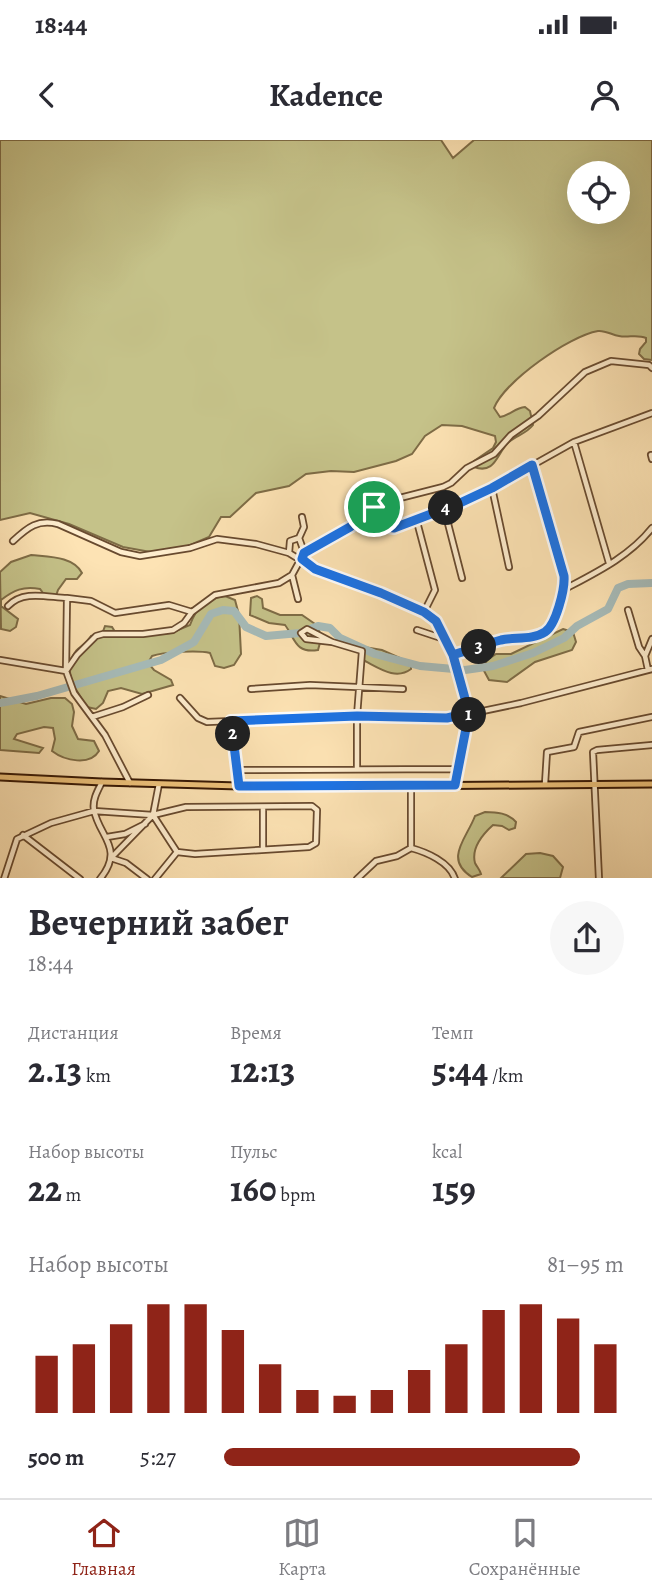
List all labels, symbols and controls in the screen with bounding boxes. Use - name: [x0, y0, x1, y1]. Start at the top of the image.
- text: 18:44: [35, 7, 87, 42]
- text: Kadence: [269, 73, 383, 117]
- icon: back: [28, 76, 66, 114]
- icon: person: [586, 76, 624, 114]
- map controls: [567, 161, 630, 224]
- button: locate: [567, 161, 630, 224]
- pin: [344, 477, 404, 537]
- icon: arrive: [355, 488, 393, 526]
- pin: 4: [428, 490, 464, 526]
- text: 4: [441, 494, 450, 520]
- pin: 3: [462, 630, 496, 664]
- text: 3: [474, 633, 483, 659]
- pin: 1: [452, 698, 486, 732]
- text: 1: [465, 701, 472, 727]
- pin: 2: [216, 716, 250, 752]
- text: 2: [228, 720, 237, 746]
- text: Вечерний забег: [28, 896, 289, 948]
- button: share: [550, 901, 624, 975]
- text: 18:44: [28, 948, 73, 979]
- text: Дистанция: [28, 1020, 119, 1046]
- text: Время: [230, 1020, 282, 1046]
- text: Темп: [432, 1020, 473, 1046]
- text: 2.13: [28, 1046, 82, 1094]
- text: 12:13: [230, 1046, 295, 1094]
- text: 5:44: [432, 1046, 488, 1094]
- text: km: [82, 1063, 111, 1089]
- text: /km: [488, 1063, 523, 1089]
- text: Набор высоты: [28, 1139, 144, 1165]
- text: Пульс: [230, 1139, 278, 1165]
- text: kcal: [432, 1139, 462, 1165]
- text: 22: [28, 1165, 62, 1213]
- text: 160: [230, 1165, 276, 1213]
- text: 159: [432, 1165, 476, 1213]
- text: m: [62, 1182, 81, 1208]
- text: bpm: [276, 1182, 316, 1208]
- text: Набор высоты: [28, 1249, 169, 1280]
- text: 81–95 m: [547, 1249, 624, 1280]
- text: 500 m: [28, 1442, 84, 1473]
- text: 5:27: [140, 1442, 176, 1473]
- tab: Главная: [71, 1514, 136, 1582]
- tab: Карта: [278, 1514, 326, 1582]
- tab: Сохранённые: [469, 1514, 581, 1582]

